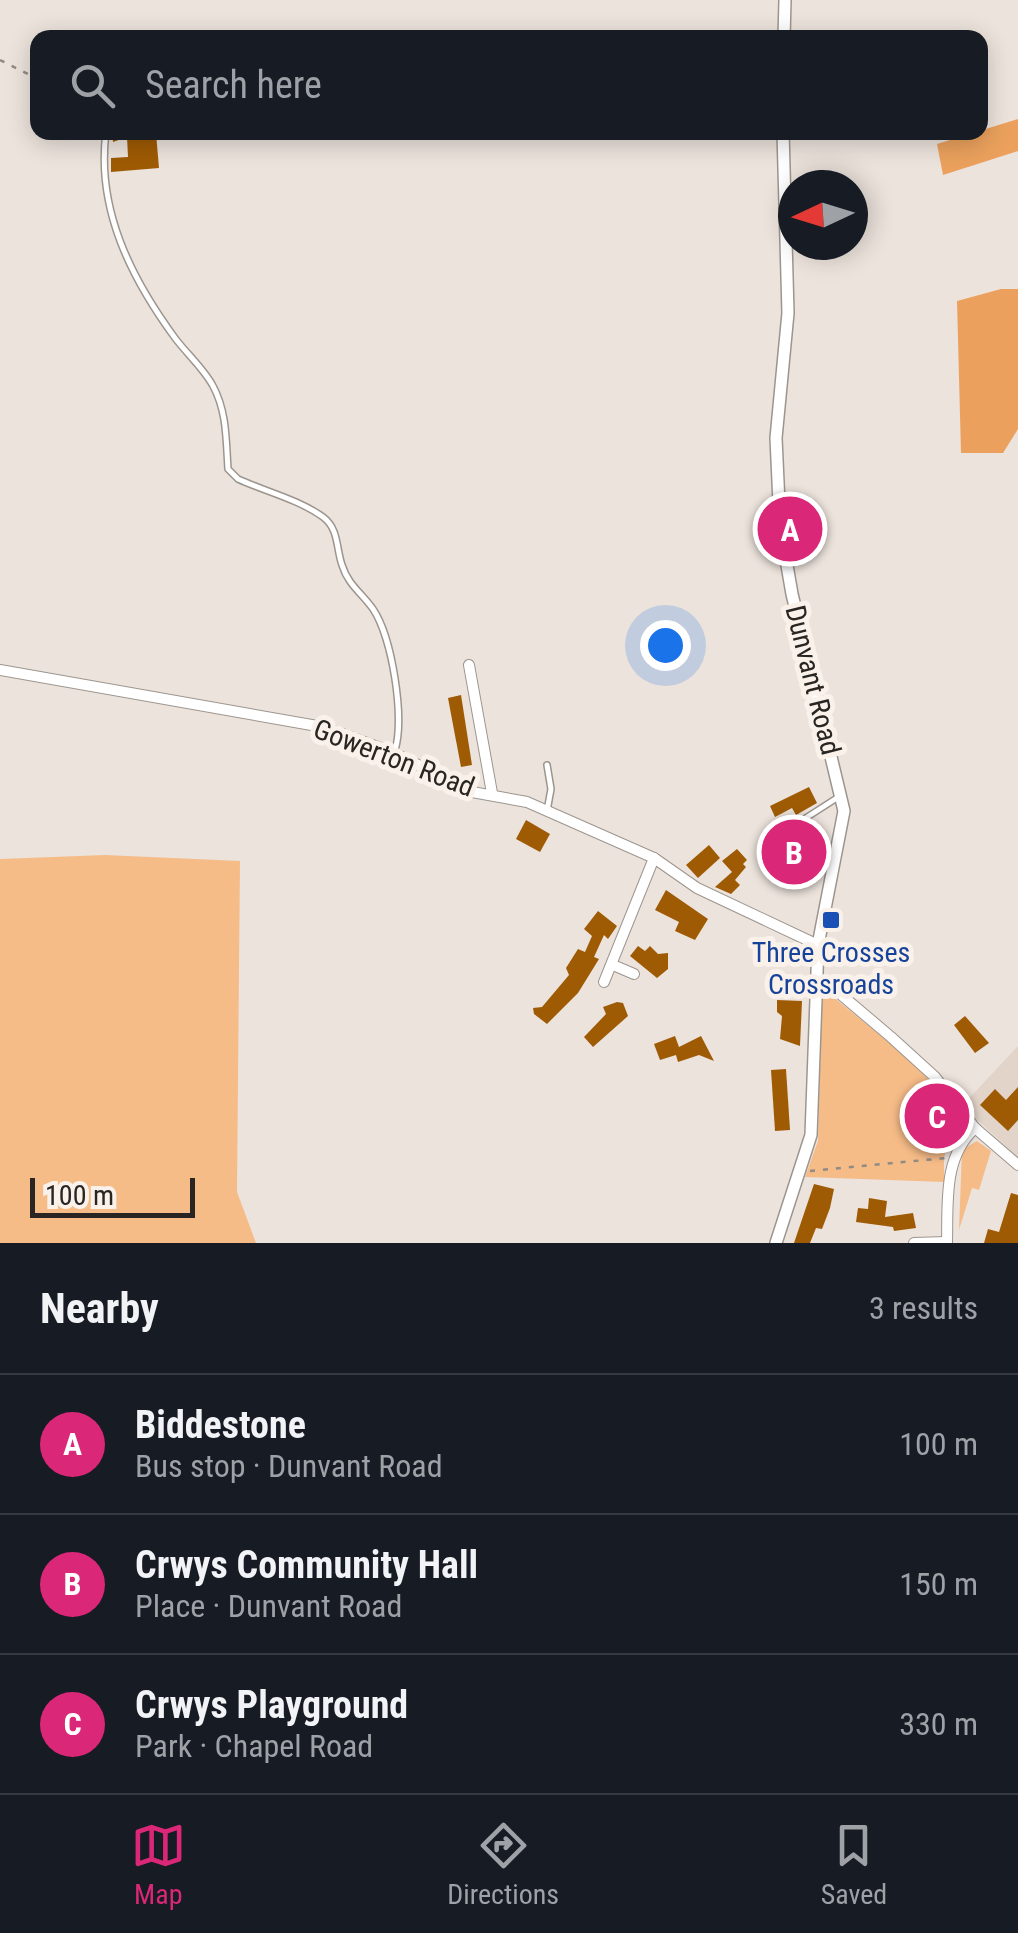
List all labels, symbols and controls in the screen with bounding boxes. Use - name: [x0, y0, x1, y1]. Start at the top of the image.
- search box: [30, 30, 988, 140]
- icon: search: [65, 58, 120, 113]
- text: Search here: [145, 63, 322, 107]
- north arrow: [778, 170, 868, 260]
- pin: A: [758, 492, 822, 566]
- street label: Dunvant Road: [779, 602, 847, 758]
- your location: [640, 620, 691, 671]
- street label: Gowerton Road: [309, 712, 479, 804]
- pin: B: [762, 814, 826, 890]
- marker: Three Crosses Crossroads: [820, 909, 842, 931]
- place label: Three Crosses Crossroads: [752, 936, 910, 1001]
- pin: C: [904, 1078, 970, 1154]
- scale bar: [30, 1173, 195, 1218]
- text: 100 m: [45, 1179, 114, 1212]
- text: Nearby: [40, 1284, 159, 1333]
- text: 3 results: [869, 1289, 978, 1327]
- text: Biddestone: [135, 1403, 306, 1447]
- text: A: [63, 1425, 82, 1463]
- text: 100 m: [899, 1425, 978, 1463]
- text: Bus stop · Dunvant Road: [135, 1447, 443, 1485]
- text: Crwys Community Hall: [135, 1543, 478, 1587]
- text: B: [64, 1565, 81, 1603]
- text: 150 m: [899, 1565, 978, 1603]
- text: Place · Dunvant Road: [135, 1587, 402, 1625]
- text: Crwys Playground: [135, 1683, 408, 1727]
- text: C: [63, 1705, 82, 1743]
- text: 330 m: [899, 1705, 978, 1743]
- text: Park · Chapel Road: [135, 1727, 373, 1765]
- tab: Map: [131, 1818, 186, 1911]
- tab: Directions: [447, 1818, 559, 1911]
- tab: Saved: [821, 1818, 887, 1911]

